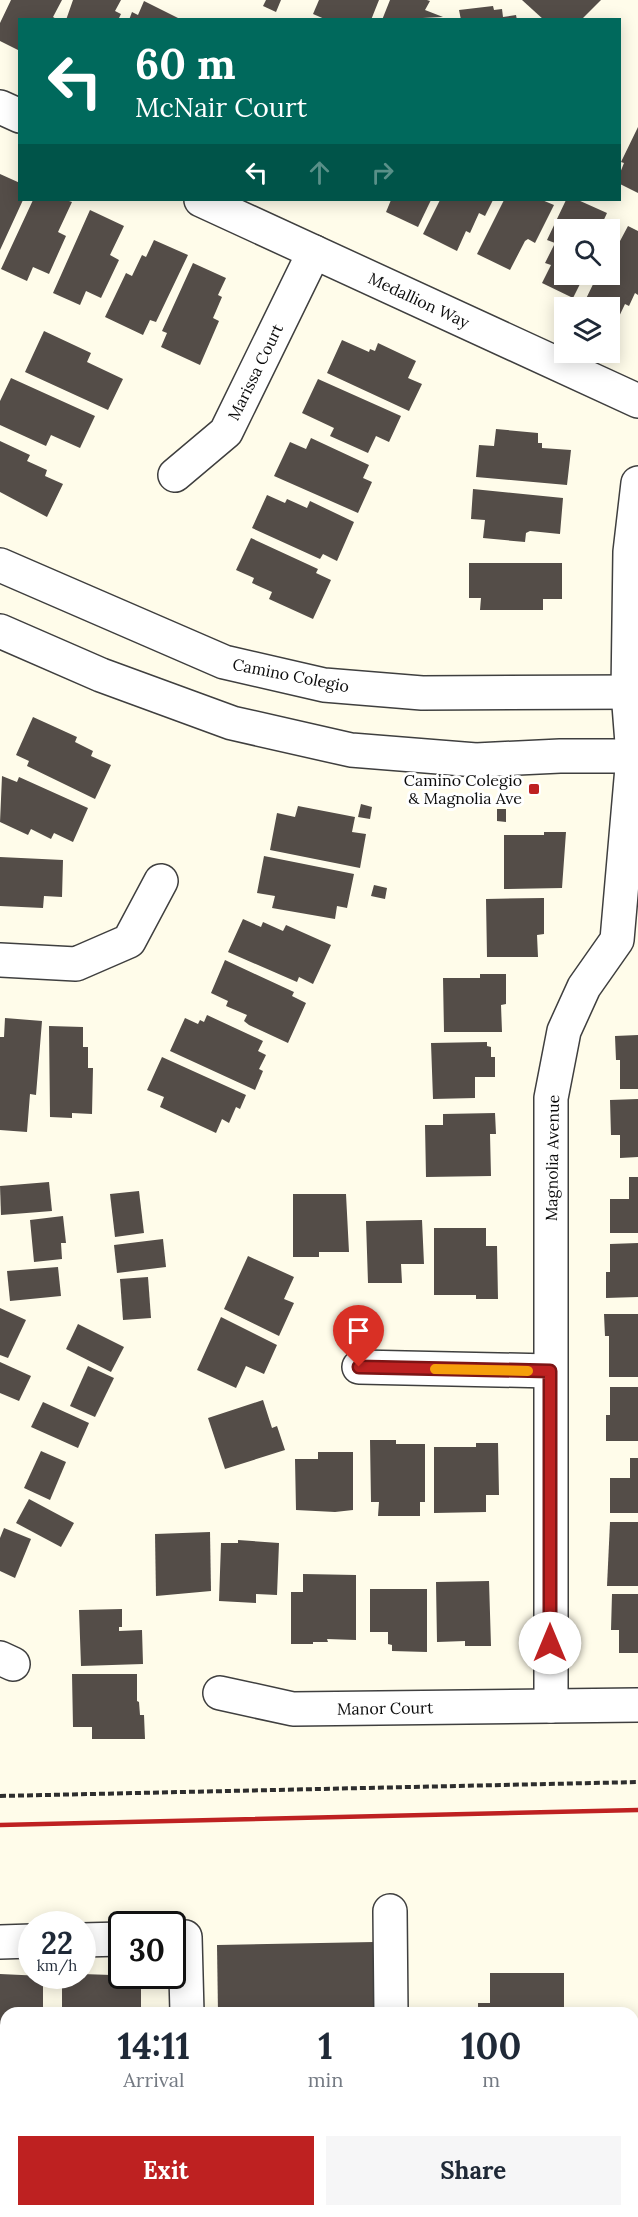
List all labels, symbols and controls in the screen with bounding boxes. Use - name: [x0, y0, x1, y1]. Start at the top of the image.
- text: 60 m: [135, 37, 236, 91]
- icon: left: [36, 42, 114, 120]
- text: McNair Court: [135, 90, 307, 124]
- icon: left: [240, 156, 273, 189]
- icon: ahead: [303, 156, 336, 189]
- icon: right: [366, 156, 399, 189]
- map controls: [554, 219, 620, 363]
- button: search: [554, 219, 620, 285]
- street label: Medallion Way: [365, 268, 473, 332]
- button: layers: [554, 297, 620, 363]
- street label: Marissa Court: [223, 320, 287, 424]
- street label: Camino Colegio: [231, 654, 351, 696]
- place label: Camino Colegio & Magnolia Ave: [404, 770, 522, 808]
- marker: Camino Colegio & Magnolia Ave: [527, 782, 541, 796]
- street label: Magnolia Avenue: [541, 1094, 563, 1221]
- pin: [333, 1305, 384, 1367]
- icon: arrive: [342, 1314, 375, 1347]
- position arrow: [518, 1611, 582, 1675]
- street label: Manor Court: [337, 1697, 434, 1719]
- speed limit sign: 30: [108, 1911, 186, 1989]
- text: 22: [41, 1924, 73, 1962]
- text: km/h: [37, 1956, 77, 1975]
- text: 14:11: [118, 2023, 190, 2069]
- text: 1: [318, 2023, 333, 2069]
- text: 100: [461, 2023, 521, 2069]
- text: Arrival: [123, 2067, 184, 2092]
- text: min: [308, 2067, 343, 2092]
- text: m: [482, 2067, 500, 2092]
- button: Exit: [18, 2136, 314, 2205]
- button: Share: [326, 2136, 621, 2205]

